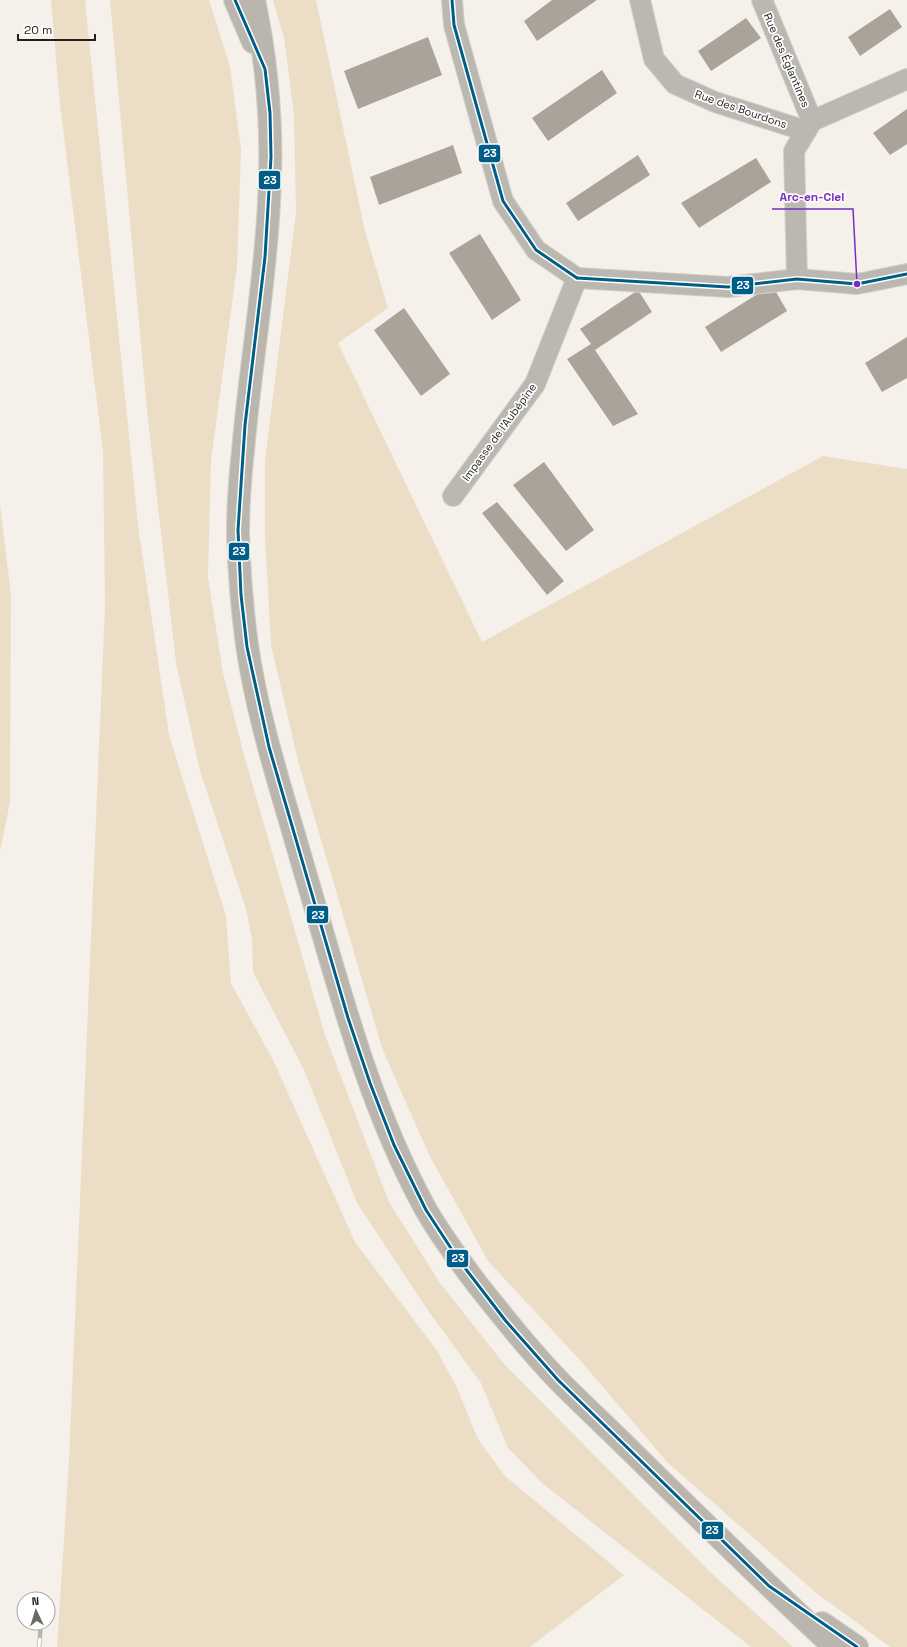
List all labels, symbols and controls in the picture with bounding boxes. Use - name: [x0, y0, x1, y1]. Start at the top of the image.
- street label: Rue des Églantines: [761, 11, 813, 109]
- scale bar: [18, 16, 95, 42]
- text: 20 m: [24, 22, 52, 38]
- street label: Rue des Bourdons: [693, 87, 789, 131]
- line badge: 23: [478, 144, 501, 163]
- text: 23: [483, 146, 497, 160]
- line badge: 23: [258, 170, 281, 190]
- text: 23: [263, 173, 277, 187]
- callout: Arc-en-Ciel: [772, 185, 853, 209]
- text: Arc-en-Ciel: [780, 189, 844, 205]
- line badge: 23: [731, 276, 754, 295]
- text: 23: [736, 278, 750, 292]
- street label: Impasse de l'Aubépine: [459, 380, 539, 484]
- line badge: 23: [228, 542, 250, 561]
- text: 23: [232, 544, 246, 558]
- line badge: 23: [306, 905, 329, 924]
- text: 23: [311, 908, 325, 922]
- line badge: 23: [446, 1249, 469, 1268]
- text: 23: [451, 1251, 465, 1265]
- line badge: 23: [701, 1521, 724, 1540]
- text: 23: [705, 1523, 719, 1537]
- north arrow: [16, 1591, 56, 1631]
- text: N: [31, 1594, 39, 1608]

